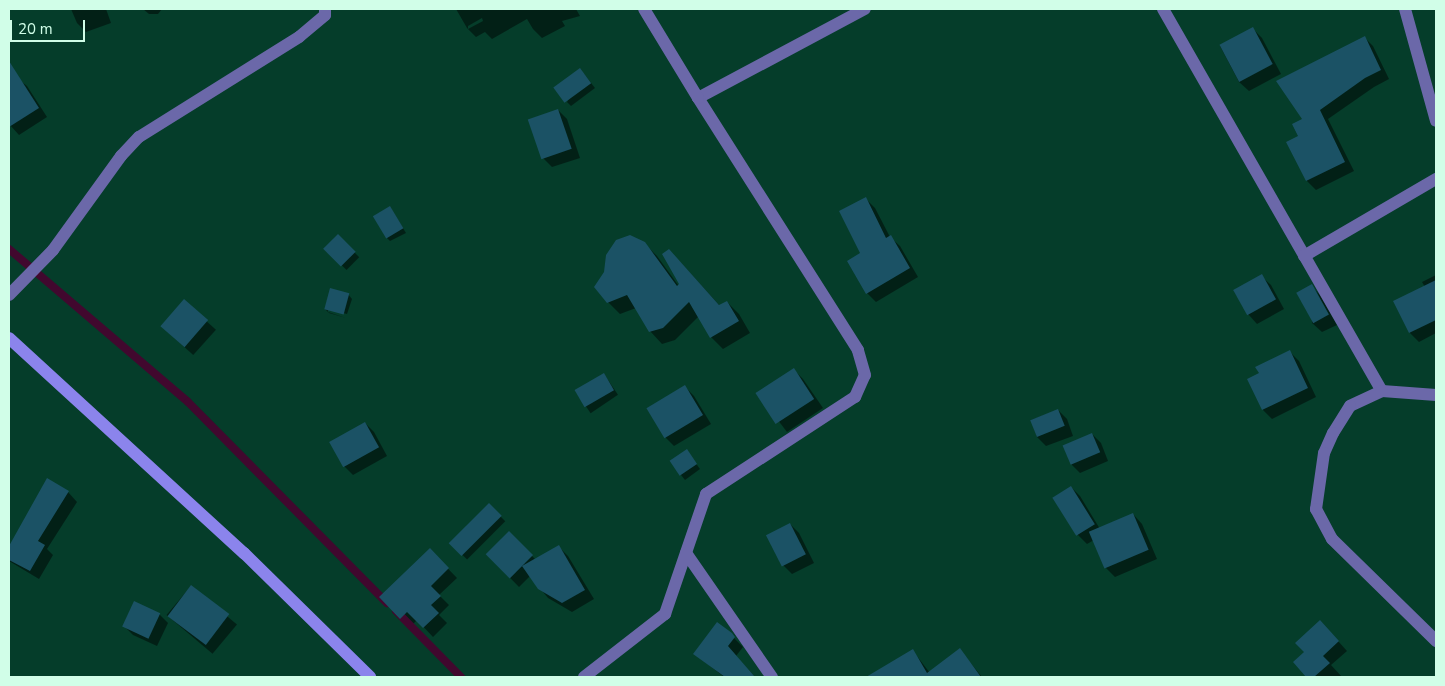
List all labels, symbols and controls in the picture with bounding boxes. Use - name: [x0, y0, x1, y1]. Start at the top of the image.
- scale bar: [12, 10, 88, 42]
- text: 20 m: [18, 19, 53, 39]

